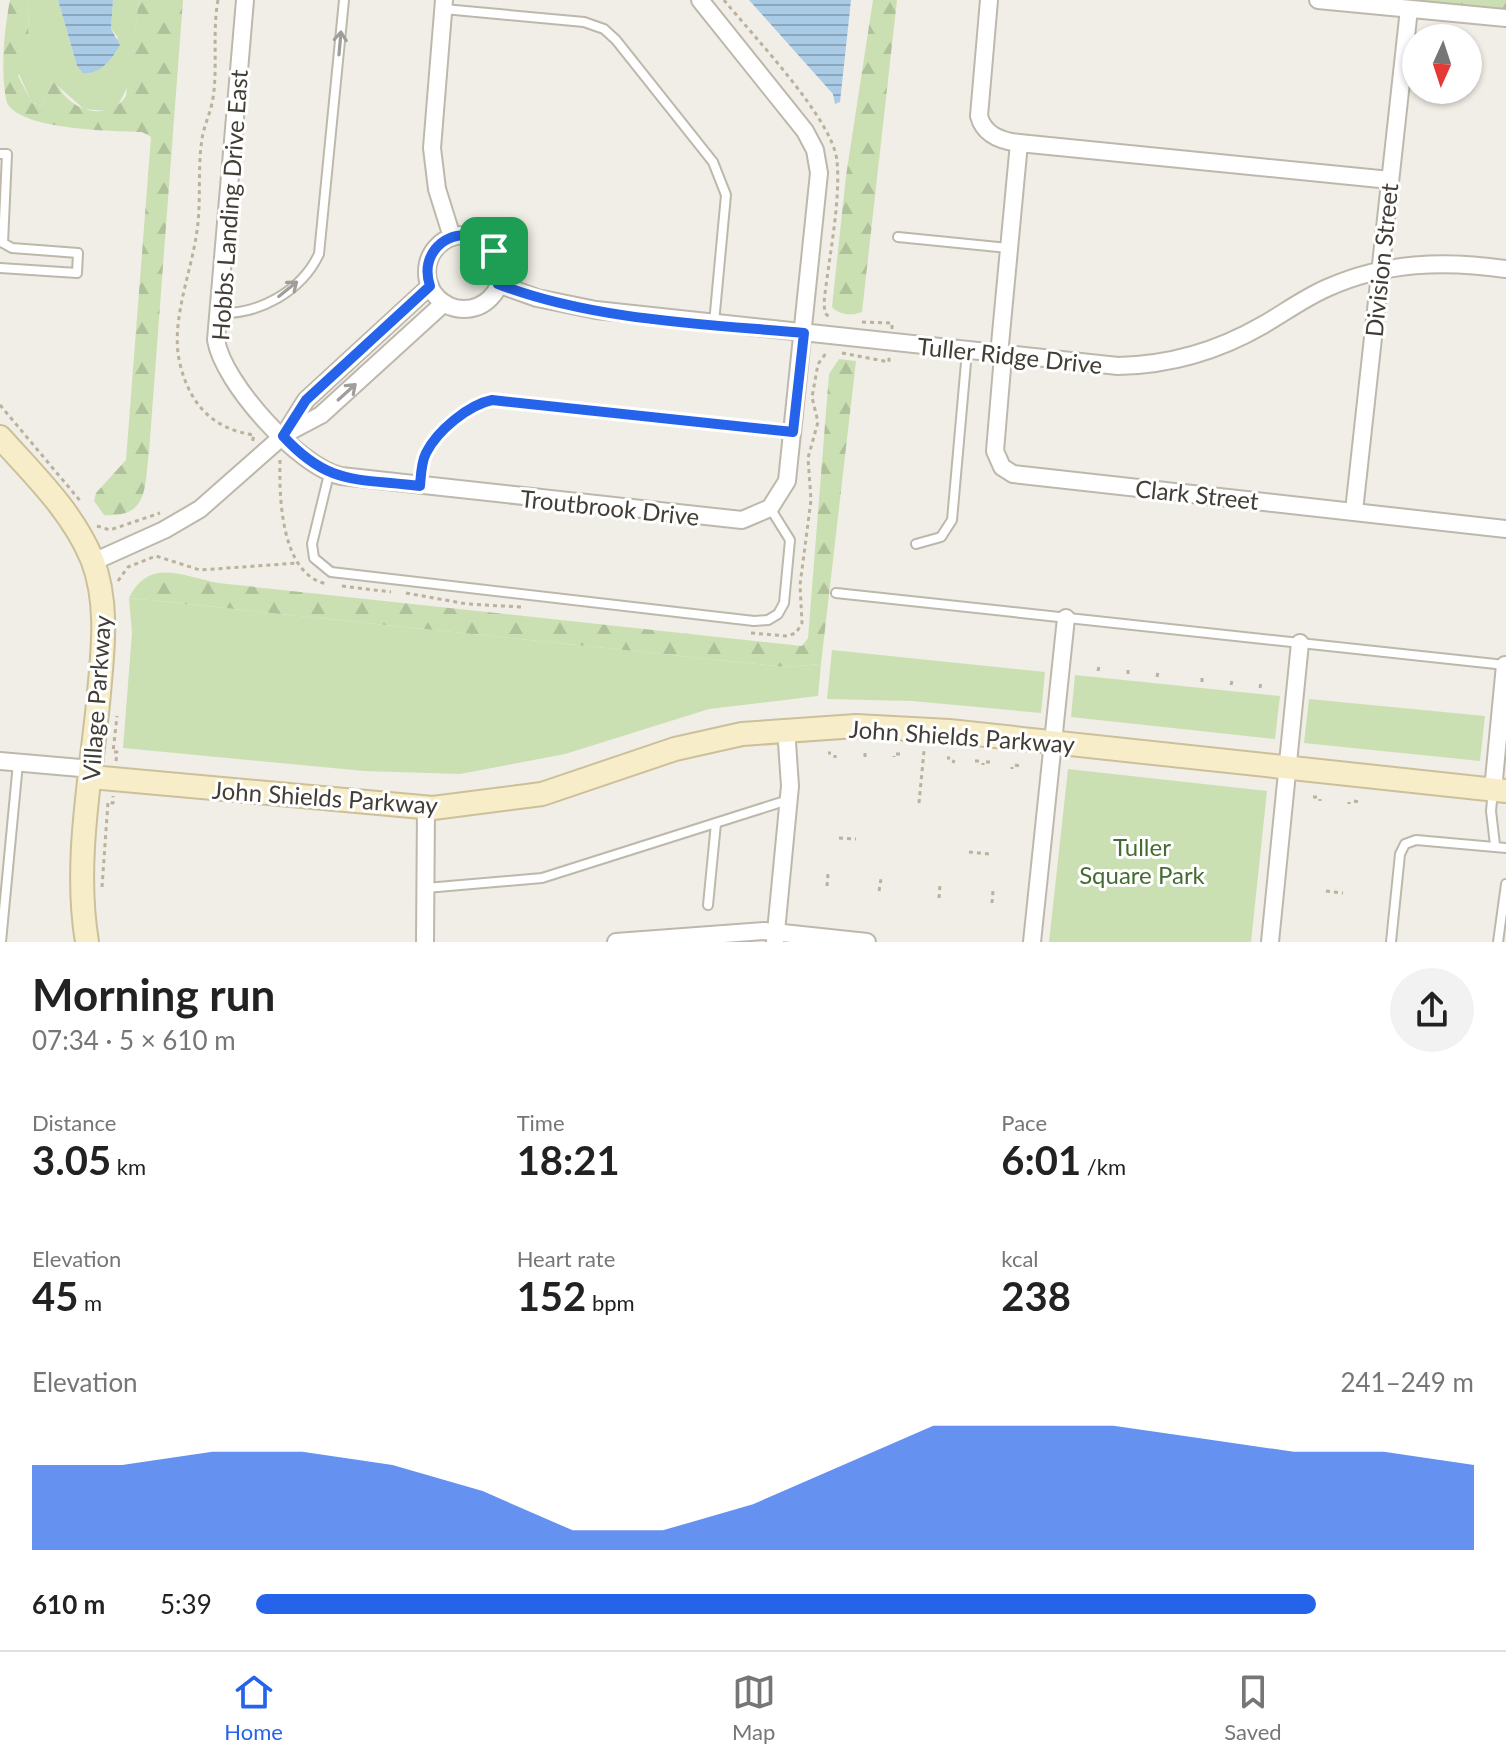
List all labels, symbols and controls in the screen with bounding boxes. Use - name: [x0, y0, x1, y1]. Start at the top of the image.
- north arrow: [1402, 24, 1482, 104]
- map controls: [1402, 24, 1482, 104]
- one-way arrow: [333, 30, 348, 57]
- street label: Hobbs Landing Drive East: [205, 68, 253, 342]
- street label: Division Street: [1359, 181, 1404, 338]
- pin: [460, 217, 528, 285]
- icon: arrive: [472, 229, 516, 273]
- one-way arrow: [277, 280, 297, 298]
- street label: Tuller Ridge Drive: [916, 331, 1104, 379]
- one-way arrow: [336, 384, 356, 402]
- street label: Clark Street: [1134, 473, 1261, 515]
- street label: Troutbrook Drive: [519, 483, 701, 531]
- street label: Village Parkway: [76, 614, 116, 782]
- street label: John Shields Parkway: [848, 714, 1076, 758]
- street label: John Shields Parkway: [211, 775, 439, 819]
- park label: Tuller Square Park: [1079, 832, 1206, 889]
- text: Morning run: [32, 968, 275, 1020]
- button: share: [1390, 968, 1474, 1052]
- text: 07:34 · 5 × 610 m: [32, 1024, 236, 1056]
- text: Distance: [32, 1109, 116, 1136]
- text: Time: [517, 1109, 565, 1136]
- text: Pace: [1001, 1109, 1047, 1136]
- text: 3.05: [32, 1136, 111, 1184]
- text: 18:21: [517, 1136, 620, 1184]
- text: 6:01: [1001, 1136, 1081, 1184]
- text: km: [111, 1153, 146, 1180]
- text: /km: [1081, 1153, 1126, 1180]
- text: Elevation: [32, 1245, 121, 1272]
- text: Heart rate: [517, 1245, 615, 1272]
- text: kcal: [1001, 1245, 1039, 1272]
- text: 45: [32, 1272, 78, 1320]
- text: 152: [517, 1272, 586, 1320]
- text: 238: [1001, 1272, 1071, 1320]
- text: m: [78, 1289, 102, 1316]
- text: bpm: [586, 1289, 635, 1316]
- text: Elevation: [32, 1366, 138, 1398]
- text: 241–249 m: [1340, 1366, 1474, 1398]
- text: 610 m: [32, 1588, 105, 1620]
- text: 5:39: [160, 1588, 212, 1620]
- tab: Home: [224, 1670, 283, 1745]
- tab: Map: [732, 1670, 776, 1745]
- tab: Saved: [1224, 1670, 1282, 1745]

